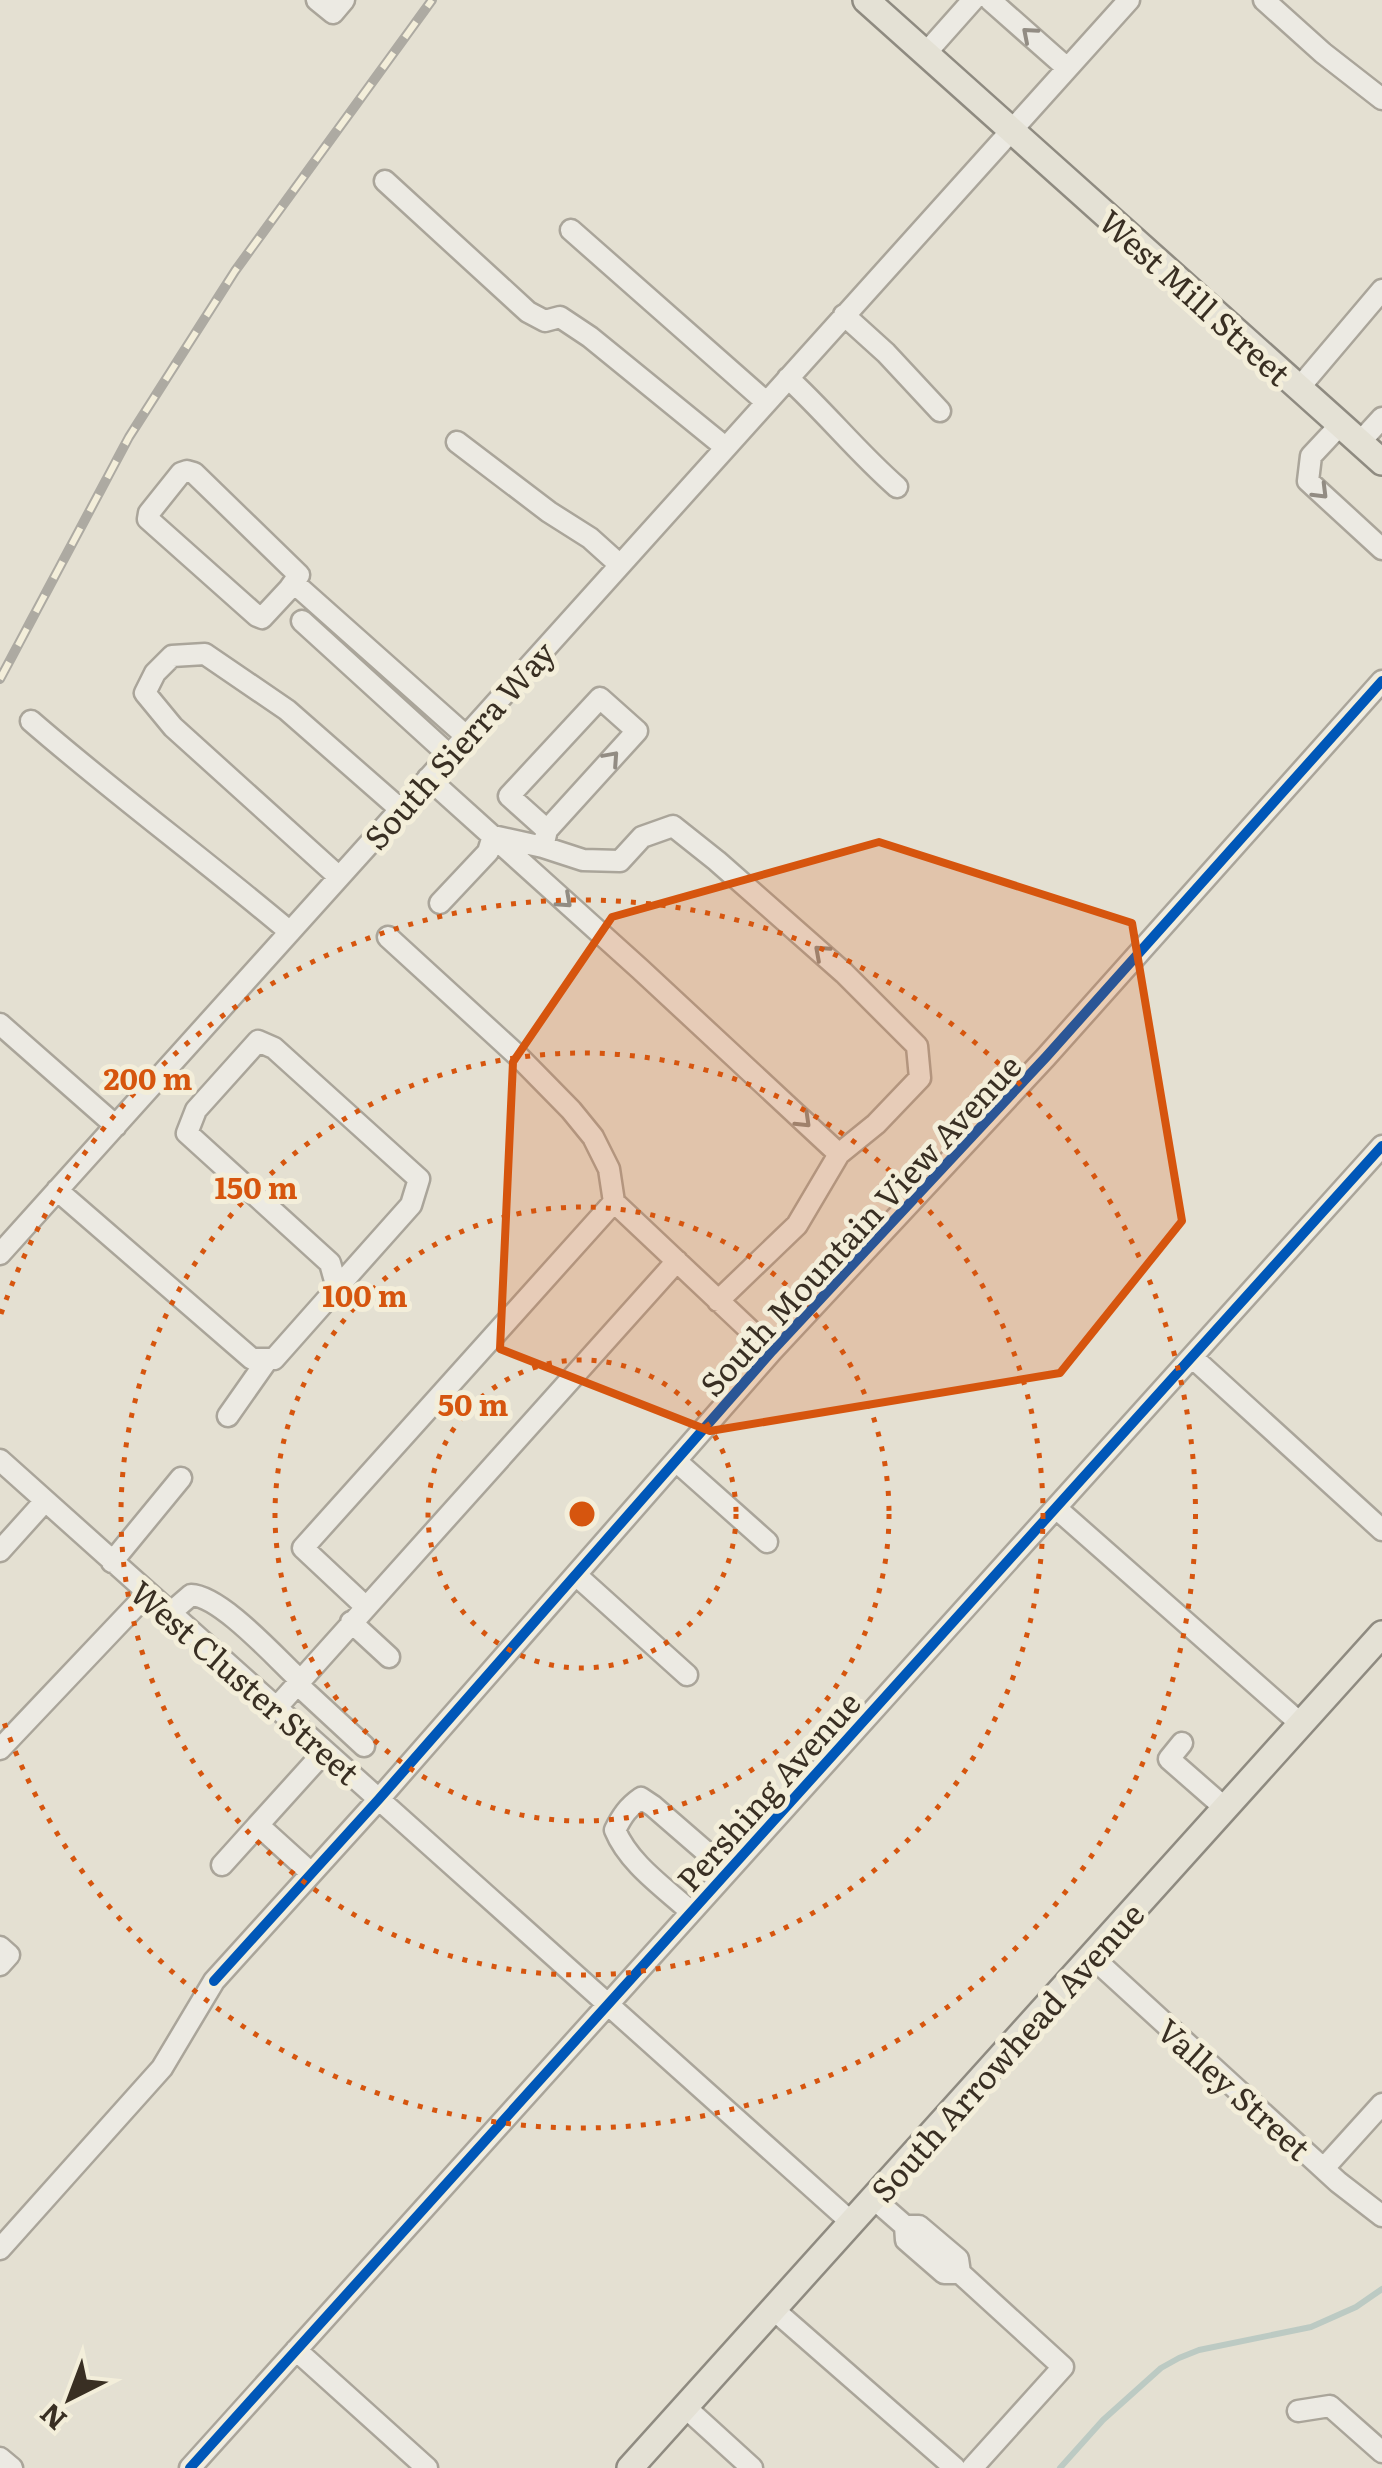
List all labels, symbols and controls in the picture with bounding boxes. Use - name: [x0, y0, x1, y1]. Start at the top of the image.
- one-way arrow: [1022, 27, 1041, 45]
- street label: West Mill Street: [1089, 197, 1303, 395]
- one-way arrow: [1309, 480, 1327, 498]
- street label: South Sierra Way: [351, 629, 565, 859]
- one-way arrow: [601, 751, 619, 770]
- one-way arrow: [553, 889, 572, 907]
- one-way arrow: [814, 946, 833, 964]
- street label: South Mountain View Avenue: [687, 1042, 1031, 1406]
- text: 200 m: [104, 1055, 193, 1099]
- one-way arrow: [793, 1109, 811, 1127]
- text: 150 m: [214, 1164, 298, 1208]
- text: 100 m: [322, 1272, 408, 1316]
- text: 50 m: [438, 1381, 508, 1425]
- centre of rings: [564, 1496, 600, 1532]
- street label: West Cluster Street: [121, 1568, 371, 1794]
- street label: Pershing Avenue: [664, 1679, 870, 1901]
- street label: South Arrowhead Avenue: [858, 1890, 1154, 2212]
- street label: Valley Street: [1147, 2006, 1323, 2170]
- north arrow: [20, 2348, 120, 2448]
- text: N: [29, 2395, 75, 2442]

